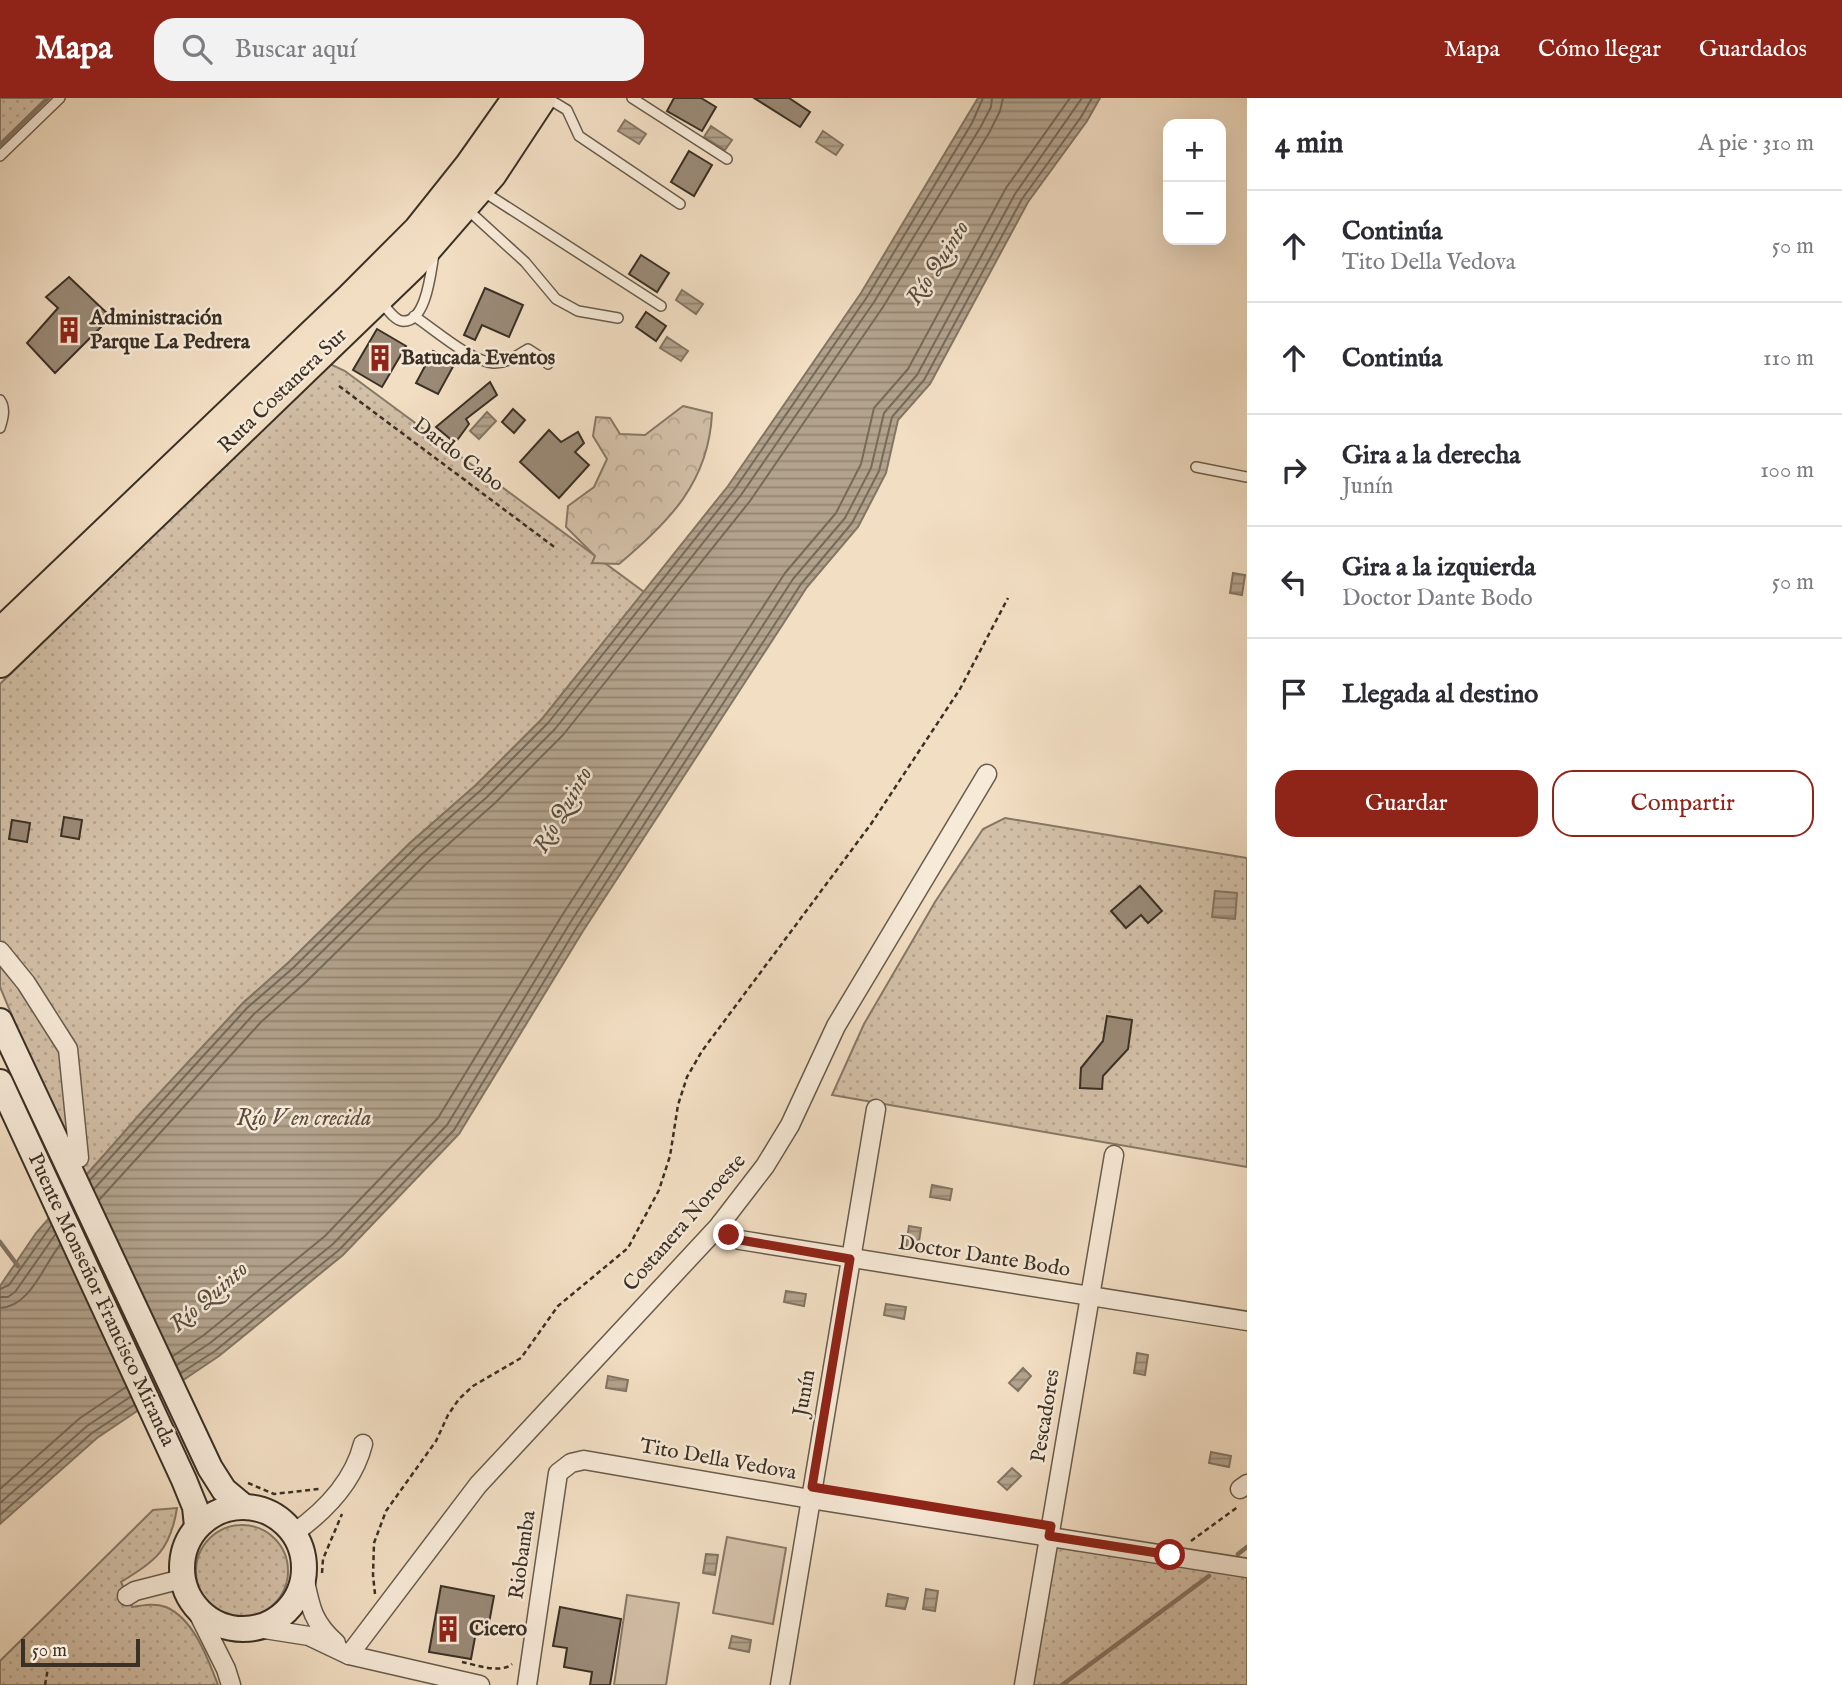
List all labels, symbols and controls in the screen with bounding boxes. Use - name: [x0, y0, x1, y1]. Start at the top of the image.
- search box: [154, 18, 644, 81]
- text: Mapa: [35, 28, 112, 70]
- icon: search: [178, 30, 216, 68]
- text: Buscar aquí: [234, 33, 356, 66]
- text: Mapa: [1444, 34, 1500, 65]
- text: Cómo llegar: [1538, 34, 1661, 65]
- text: Guardados: [1699, 34, 1807, 65]
- map controls: [1163, 119, 1226, 245]
- button: +: [1163, 119, 1226, 182]
- text: 4 min: [1275, 125, 1343, 163]
- text: A pie · 310 m: [1698, 129, 1814, 158]
- button: −: [1163, 182, 1226, 245]
- water label: Río Quinto: [900, 215, 977, 311]
- text: Continúa: [1342, 215, 1443, 248]
- icon: ahead: [1275, 227, 1313, 265]
- text: 50 m: [1772, 232, 1814, 261]
- text: Tito Della Vedova: [1342, 248, 1516, 277]
- place label: Administración Parque La Pedrera: [89, 305, 251, 356]
- building icon: Administración Parque La Pedrera: [54, 315, 84, 345]
- street label: Ruta Costanera Sur: [213, 322, 353, 459]
- icon: ahead: [1275, 339, 1313, 377]
- text: Continúa: [1342, 342, 1443, 375]
- building icon: Batucada Eventos: [365, 343, 395, 373]
- text: 110 m: [1763, 344, 1814, 373]
- place label: Batucada Eventos: [401, 345, 555, 372]
- street label: Dardo Cabo: [407, 412, 509, 498]
- text: Gira a la derecha: [1342, 439, 1521, 472]
- icon: right: [1275, 451, 1313, 489]
- text: 100 m: [1760, 456, 1814, 485]
- text: Junín: [1342, 472, 1393, 501]
- text: Gira a la izquierda: [1342, 551, 1536, 584]
- icon: left: [1275, 563, 1313, 601]
- text: 50 m: [1772, 568, 1814, 597]
- text: Doctor Dante Bodo: [1342, 584, 1533, 613]
- icon: arrive: [1275, 675, 1313, 713]
- text: Llegada al destino: [1342, 678, 1538, 711]
- water label: Río Quinto: [527, 762, 600, 859]
- button: Guardar: [1275, 770, 1538, 837]
- button: Compartir: [1552, 770, 1814, 837]
- water label: Río V en crecida: [237, 1104, 371, 1133]
- street label: Costanera Noroeste: [618, 1148, 752, 1297]
- street label: Puente Monseñor Francisco Miranda: [21, 1149, 181, 1452]
- route end: [713, 1219, 744, 1250]
- street label: Doctor Dante Bodo: [896, 1230, 1072, 1284]
- water label: Río Quinto: [164, 1255, 255, 1340]
- street label: Pescadores: [1025, 1367, 1067, 1465]
- street label: Junín: [787, 1368, 822, 1420]
- street label: Tito Della Vedova: [638, 1433, 799, 1487]
- street label: Riobamba: [503, 1508, 543, 1601]
- route start: [1154, 1539, 1185, 1570]
- building icon: Cicero: [433, 1614, 463, 1644]
- place label: Cicero: [469, 1616, 528, 1643]
- scale bar: [21, 1636, 140, 1668]
- text: 50 m: [32, 1639, 67, 1663]

